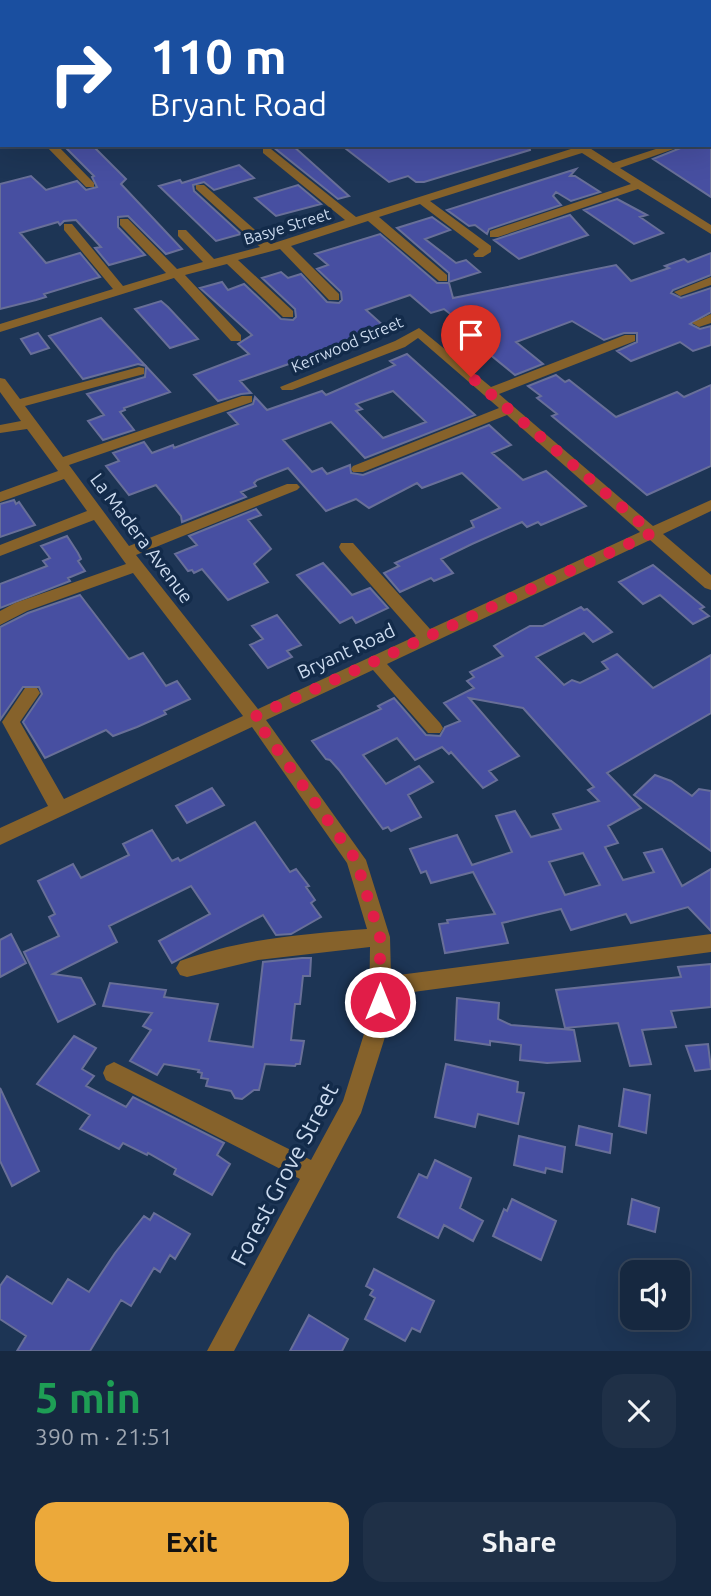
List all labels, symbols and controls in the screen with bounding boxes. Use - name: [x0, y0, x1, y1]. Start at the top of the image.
- icon: right: [35, 28, 126, 119]
- text: 110 m: [150, 28, 287, 83]
- text: Bryant Road: [150, 86, 327, 122]
- street label: Basye Street: [241, 204, 333, 248]
- pin: [441, 305, 501, 377]
- street label: Kerrwood Street: [288, 312, 406, 376]
- icon: arrive: [452, 316, 490, 354]
- street label: La Madera Avenue: [86, 469, 198, 607]
- street label: Bryant Road: [294, 619, 398, 683]
- position arrow: [343, 965, 417, 1039]
- street label: Forest Grove Street: [226, 1079, 342, 1269]
- map controls: [620, 1260, 690, 1330]
- button: sound: [620, 1260, 690, 1330]
- text: 5 min: [35, 1374, 141, 1421]
- button: close: [602, 1374, 676, 1448]
- text: 390 m · 21:51: [35, 1424, 173, 1449]
- button: Exit: [35, 1502, 349, 1582]
- button: Share: [363, 1502, 676, 1582]

